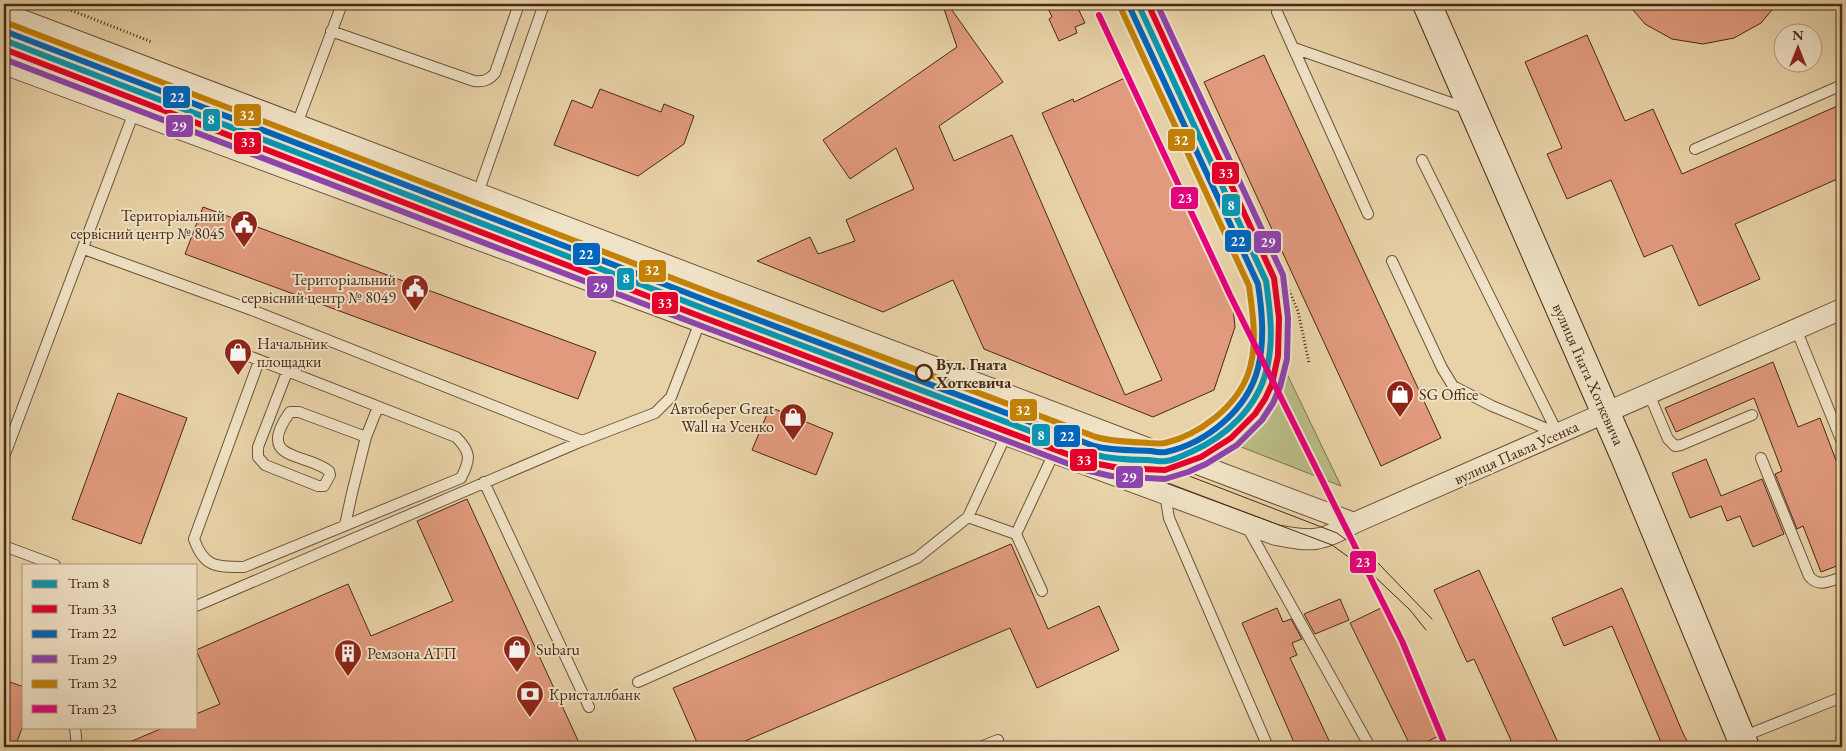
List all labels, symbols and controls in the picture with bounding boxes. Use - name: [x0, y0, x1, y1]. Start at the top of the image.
- north arrow: [1774, 22, 1824, 72]
- text: N: [1792, 26, 1804, 44]
- line badge: 22: [162, 85, 191, 109]
- text: 22: [170, 88, 185, 106]
- line badge: 32: [233, 103, 262, 127]
- text: 32: [240, 106, 255, 124]
- line badge: 8: [202, 108, 221, 132]
- text: 8: [207, 110, 215, 128]
- line badge: 29: [165, 114, 194, 138]
- text: 29: [172, 117, 187, 135]
- line badge: 32: [1167, 128, 1196, 152]
- line badge: 33: [233, 131, 262, 155]
- text: 32: [1174, 131, 1189, 149]
- text: 33: [241, 133, 255, 151]
- line badge: 33: [1211, 161, 1240, 185]
- text: 33: [1219, 164, 1233, 182]
- line badge: 23: [1170, 186, 1199, 210]
- text: 23: [1178, 189, 1192, 207]
- line badge: 8: [1221, 193, 1241, 217]
- text: 8: [1227, 196, 1235, 214]
- place label: Територіальний сервісний центр № 8045: [70, 205, 226, 244]
- public building icon: Територіальний сервісний центр № 8045: [229, 209, 259, 248]
- line badge: 22: [1224, 229, 1252, 253]
- line badge: 29: [1253, 230, 1282, 254]
- text: 22: [1231, 232, 1246, 250]
- text: 29: [1261, 233, 1276, 251]
- line badge: 22: [572, 242, 601, 266]
- text: 22: [579, 245, 594, 263]
- line badge: 32: [638, 259, 667, 283]
- text: 32: [645, 261, 660, 279]
- line badge: 8: [616, 267, 635, 291]
- place label: Територіальний сервісний центр № 8049: [241, 269, 397, 308]
- text: 8: [622, 269, 630, 287]
- public building icon: Територіальний сервісний центр № 8049: [400, 273, 430, 312]
- line badge: 29: [586, 275, 615, 299]
- text: 29: [593, 278, 608, 296]
- line badge: 33: [651, 291, 679, 315]
- text: 33: [658, 294, 672, 312]
- street label: вулиця Гната Хоткевича: [1548, 300, 1630, 449]
- place label: Начальник площадки: [257, 333, 328, 372]
- shop icon: Начальник площадки: [223, 337, 253, 376]
- place label: Вул. Гната Хоткевича: [935, 354, 1012, 393]
- marker: Вул. Гната Хоткевича: [915, 364, 933, 382]
- shop icon: SG Office: [1385, 379, 1415, 418]
- place label: SG Office: [1419, 384, 1478, 405]
- place label: Автоберег Great Wall на Усенко: [669, 398, 774, 437]
- line badge: 32: [1009, 398, 1038, 422]
- text: 32: [1016, 401, 1031, 419]
- shop icon: Автоберег Great Wall на Усенко: [778, 402, 808, 441]
- street label: вулиця Павла Усенка: [1451, 415, 1582, 489]
- line badge: 8: [1031, 423, 1051, 447]
- line badge: 22: [1053, 424, 1081, 448]
- text: 8: [1037, 426, 1045, 444]
- text: 22: [1060, 427, 1075, 445]
- line badge: 33: [1069, 448, 1098, 472]
- text: 33: [1077, 451, 1091, 469]
- line badge: 29: [1115, 465, 1144, 489]
- text: 29: [1122, 468, 1137, 486]
- line badge: 23: [1349, 550, 1377, 574]
- text: 23: [1356, 553, 1370, 571]
- legend: [22, 564, 198, 728]
- text: Tram 8: [68, 573, 109, 592]
- text: Tram 33: [68, 599, 117, 618]
- text: Tram 22: [68, 623, 117, 642]
- shop icon: Subaru: [502, 634, 532, 673]
- building icon: Ремзона АТП: [333, 638, 363, 677]
- place label: Subaru: [536, 639, 581, 660]
- place label: Ремзона АТП: [367, 643, 457, 664]
- text: Tram 29: [68, 649, 117, 668]
- text: Tram 32: [68, 673, 117, 692]
- bank icon: Кристаллбанк: [515, 679, 545, 718]
- place label: Кристаллбанк: [549, 684, 641, 705]
- text: Tram 23: [68, 699, 117, 718]

